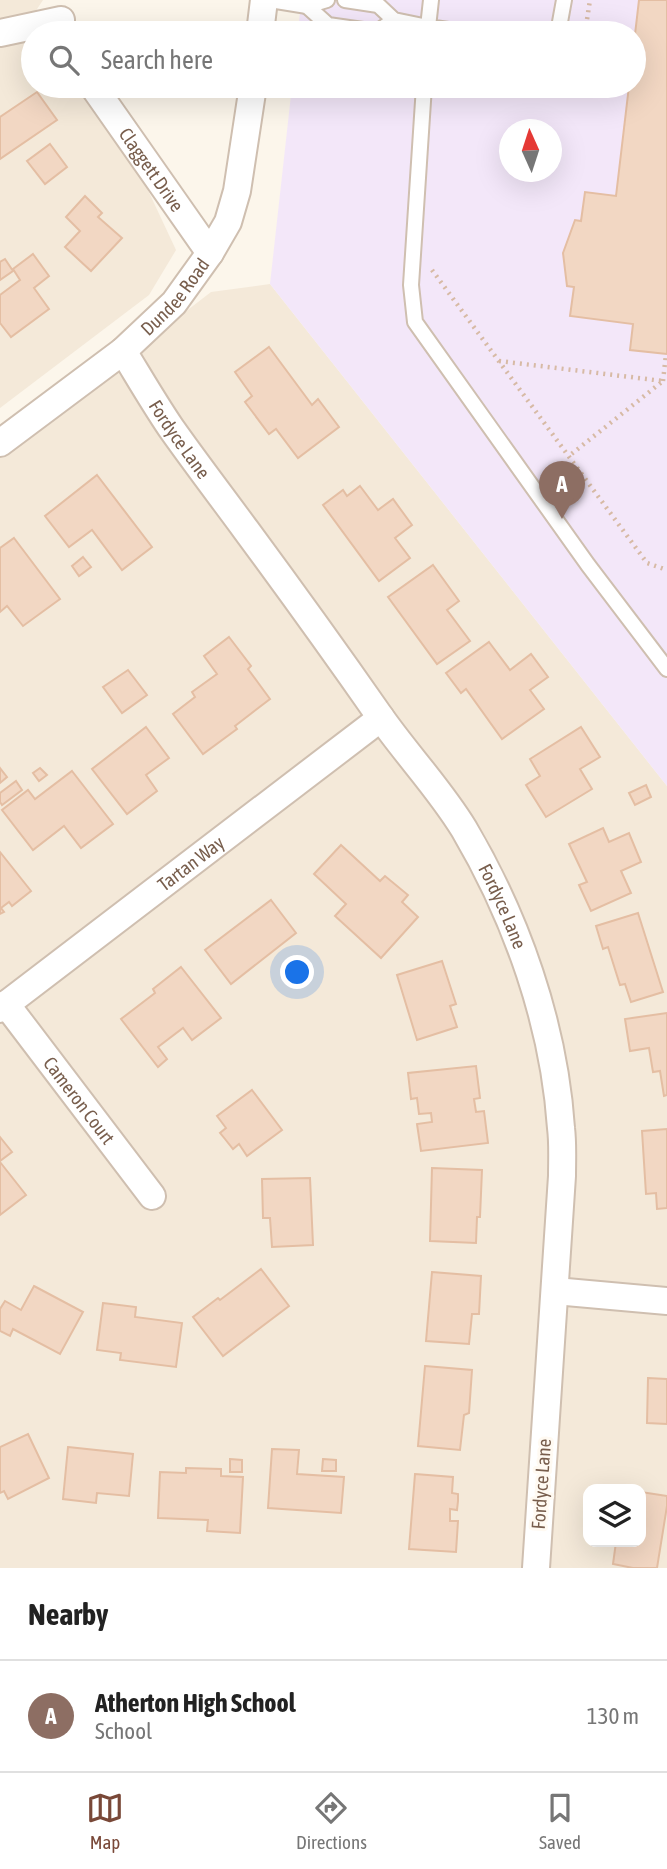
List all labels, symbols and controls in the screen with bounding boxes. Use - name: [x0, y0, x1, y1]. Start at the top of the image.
- search box: [21, 21, 646, 98]
- icon: search: [45, 41, 83, 79]
- text: Search here: [101, 45, 213, 75]
- north arrow: [499, 119, 562, 182]
- street label: Claggett Drive: [115, 123, 188, 216]
- street label: Dundee Road: [136, 254, 214, 340]
- street label: Fordyce Lane: [145, 396, 215, 483]
- pin: A: [539, 461, 585, 519]
- street label: Tartan Way: [153, 831, 228, 896]
- street label: Fordyce Lane: [474, 860, 531, 952]
- your location: [280, 955, 314, 989]
- street label: Cameron Court: [39, 1052, 119, 1148]
- street label: Fordyce Lane: [527, 1438, 555, 1530]
- map controls: [583, 1484, 646, 1547]
- button: layers: [583, 1484, 646, 1547]
- text: Nearby: [28, 1597, 108, 1631]
- text: Atherton High School: [95, 1688, 296, 1718]
- text: A: [45, 1703, 57, 1729]
- text: 130 m: [587, 1703, 639, 1729]
- text: School: [95, 1718, 152, 1744]
- tab: Map: [86, 1789, 124, 1853]
- tab: Directions: [296, 1789, 367, 1853]
- tab: Saved: [539, 1789, 581, 1853]

